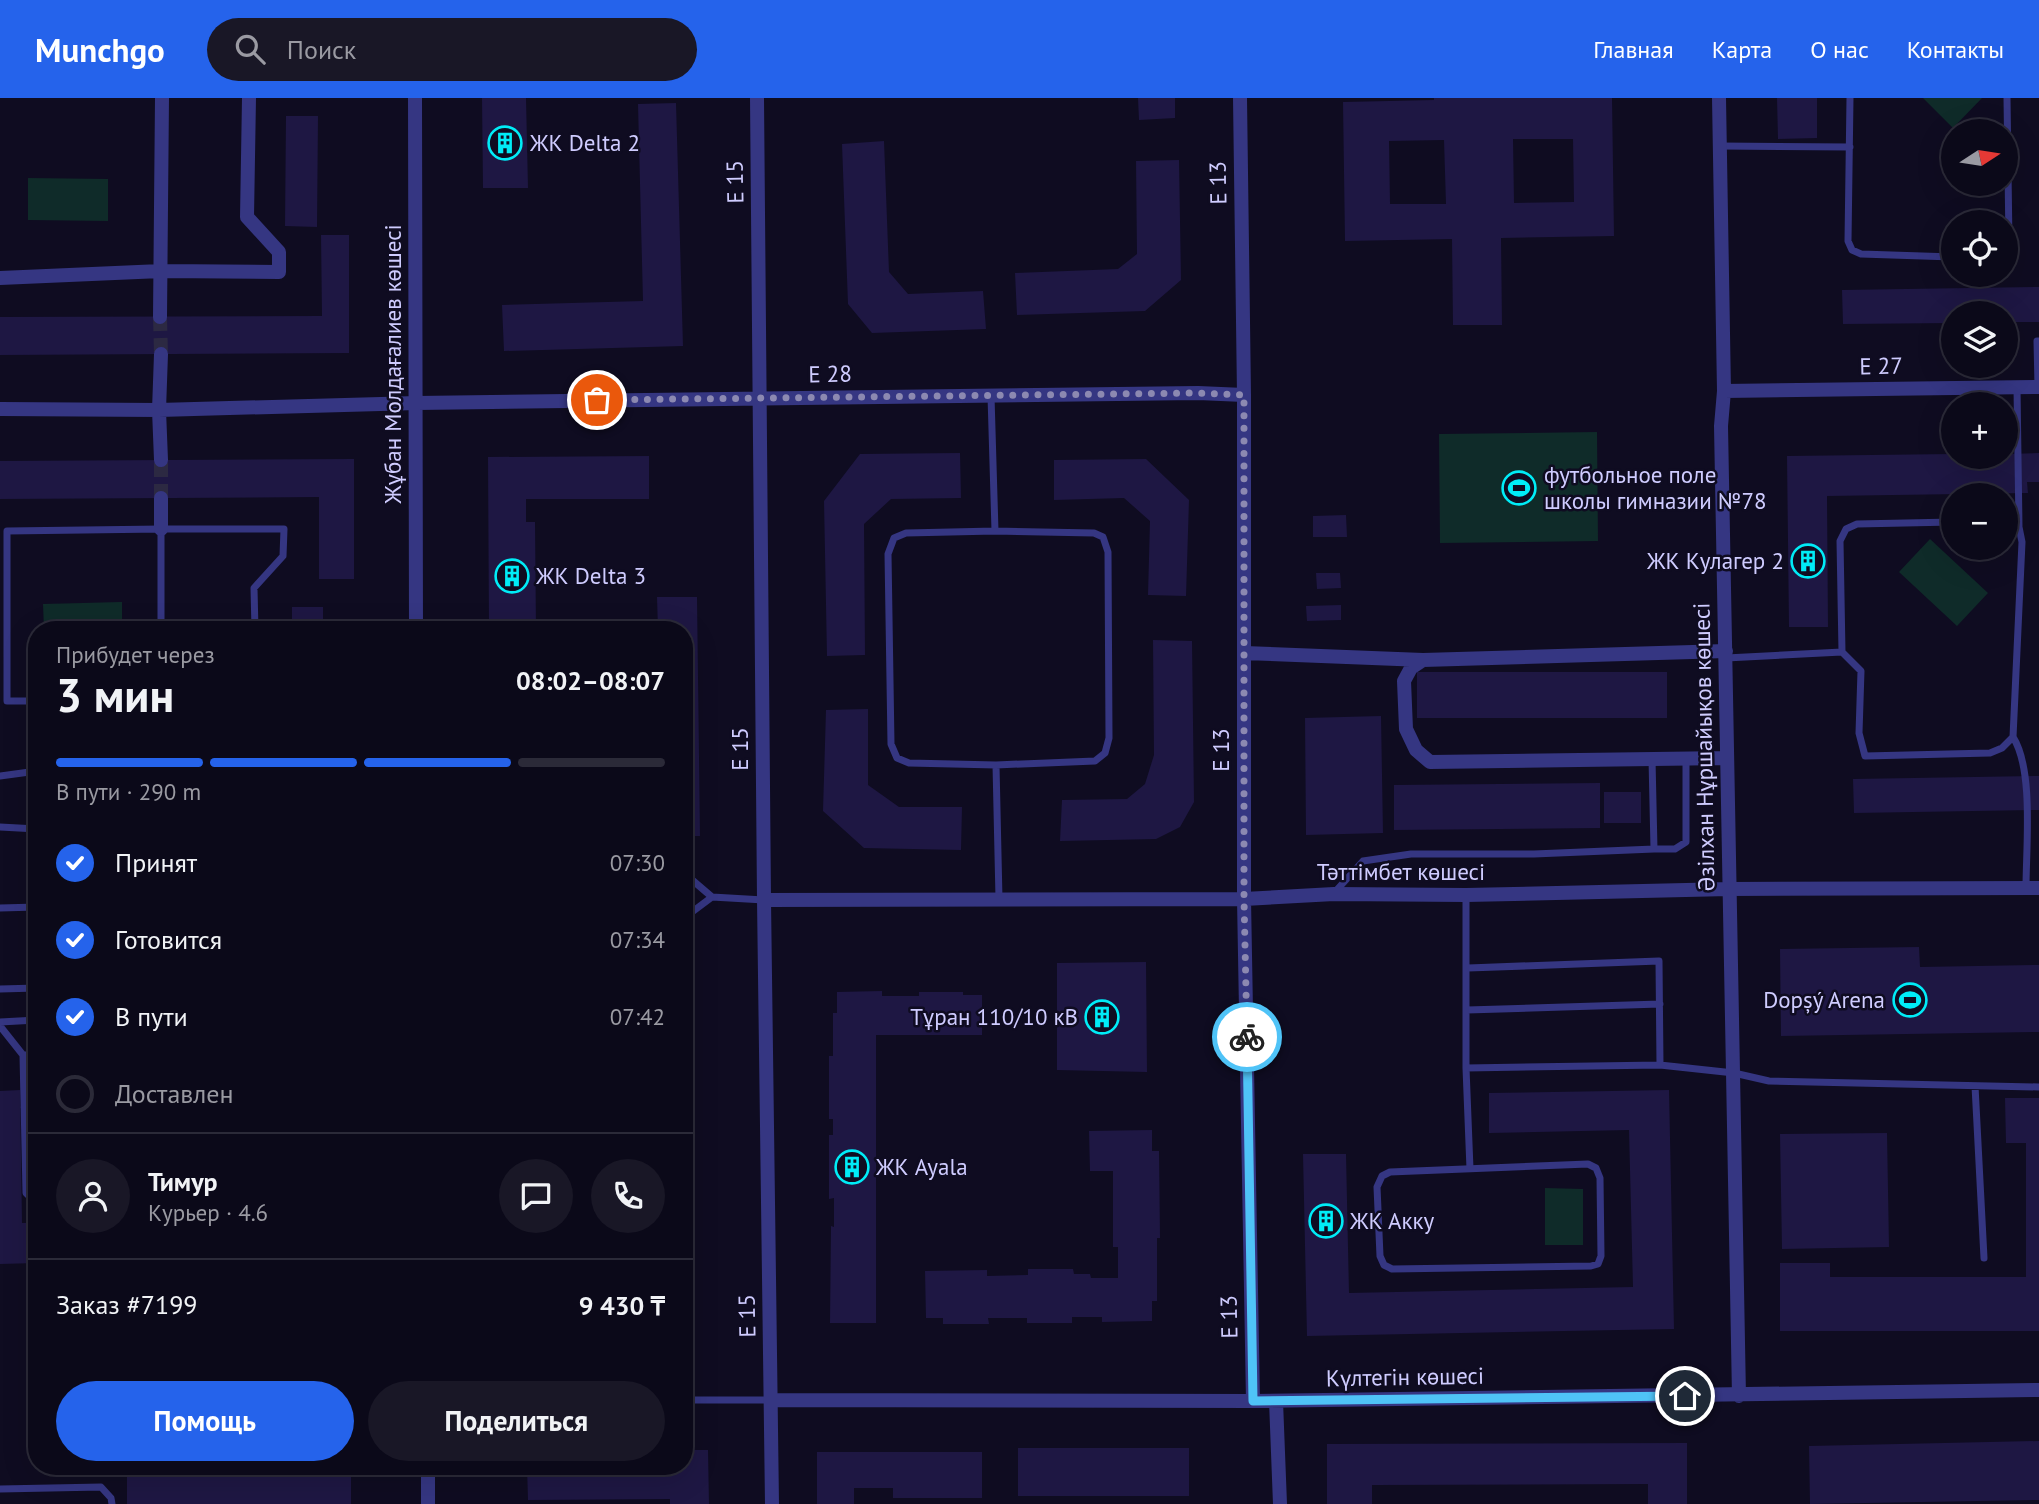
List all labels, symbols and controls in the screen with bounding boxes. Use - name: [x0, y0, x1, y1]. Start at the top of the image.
- search box: [207, 18, 697, 81]
- text: Munchgo: [35, 28, 165, 71]
- icon: search: [231, 30, 269, 68]
- text: Поиск: [287, 33, 356, 66]
- text: Главная: [1593, 34, 1674, 65]
- text: Карта: [1712, 34, 1772, 65]
- text: О нас: [1810, 34, 1869, 65]
- text: Контакты: [1907, 34, 2004, 65]
- north arrow: [1941, 119, 2018, 196]
- map controls: [1941, 119, 2018, 560]
- building icon: ЖК Delta 2: [486, 124, 524, 162]
- place label: ЖК Delta 2: [529, 128, 640, 157]
- street label: E 15: [720, 160, 749, 204]
- street label: E 13: [1203, 161, 1232, 205]
- button: locate: [1941, 210, 2018, 287]
- street label: Жұбан Молдағалиев көшесі: [378, 224, 407, 505]
- button: layers: [1941, 301, 2018, 378]
- street label: E 27: [1859, 351, 1903, 380]
- street label: E 28: [808, 359, 852, 388]
- pin: [567, 370, 627, 430]
- icon: bag: [578, 381, 616, 419]
- button: +: [1941, 392, 2018, 469]
- place label: футбольное поле школы гимназии №78: [1544, 460, 1766, 515]
- sports icon: футбольное поле школы гимназии №78: [1500, 469, 1538, 507]
- button: −: [1941, 483, 2018, 560]
- building icon: ЖК Кулагер 2: [1789, 542, 1827, 580]
- place label: ЖК Кулагер 2: [1646, 546, 1784, 575]
- building icon: ЖК Delta 3: [493, 557, 531, 595]
- place label: ЖК Delta 3: [535, 561, 646, 590]
- street label: Әзілхан Нұршайықов көшесі: [1686, 602, 1721, 892]
- text: Прибудет через: [56, 640, 215, 669]
- text: 08:02–08:07: [516, 664, 665, 697]
- text: 3 мин: [56, 665, 174, 725]
- street label: E 15: [725, 727, 754, 771]
- street label: E 13: [1206, 728, 1235, 772]
- text: В пути · 290 m: [56, 777, 201, 806]
- icon: check: [56, 844, 94, 882]
- text: Принят: [115, 846, 197, 879]
- text: 07:30: [610, 848, 665, 877]
- street label: Тәттімбет көшесі: [1317, 857, 1485, 886]
- icon: check: [56, 921, 94, 959]
- text: Готовится: [115, 923, 222, 956]
- text: 07:34: [610, 925, 665, 954]
- sports icon: Dopșý Arena: [1891, 981, 1929, 1019]
- place label: Dopșý Arena: [1763, 985, 1885, 1014]
- icon: check: [56, 998, 94, 1036]
- building icon: Тұран 110/10 кВ: [1083, 998, 1121, 1036]
- text: В пути: [115, 1000, 188, 1033]
- text: 07:42: [610, 1002, 665, 1031]
- place label: Тұран 110/10 кВ: [910, 1002, 1078, 1031]
- courier: [1212, 1002, 1282, 1072]
- icon: bike: [1228, 1018, 1266, 1056]
- text: Доставлен: [115, 1077, 234, 1110]
- building icon: ЖК Ayala: [833, 1148, 871, 1186]
- place label: ЖК Ayala: [875, 1152, 968, 1181]
- button: person: [56, 1159, 130, 1233]
- button: chat: [499, 1159, 573, 1233]
- button: phone: [591, 1159, 665, 1233]
- text: Тимур: [148, 1165, 218, 1198]
- text: Курьер · 4.6: [148, 1198, 268, 1227]
- building icon: ЖК Акку: [1307, 1202, 1345, 1240]
- place label: ЖК Акку: [1349, 1206, 1434, 1235]
- text: Заказ #7199: [56, 1288, 198, 1321]
- text: 9 430 ₸: [579, 1289, 665, 1322]
- street label: E 15: [732, 1294, 761, 1338]
- street label: E 13: [1214, 1295, 1243, 1339]
- street label: Күлтегін көшесі: [1326, 1361, 1484, 1392]
- pin: [1655, 1366, 1715, 1426]
- icon: home: [1666, 1377, 1704, 1415]
- button: Помощь: [56, 1381, 354, 1461]
- button: Поделиться: [368, 1381, 665, 1461]

